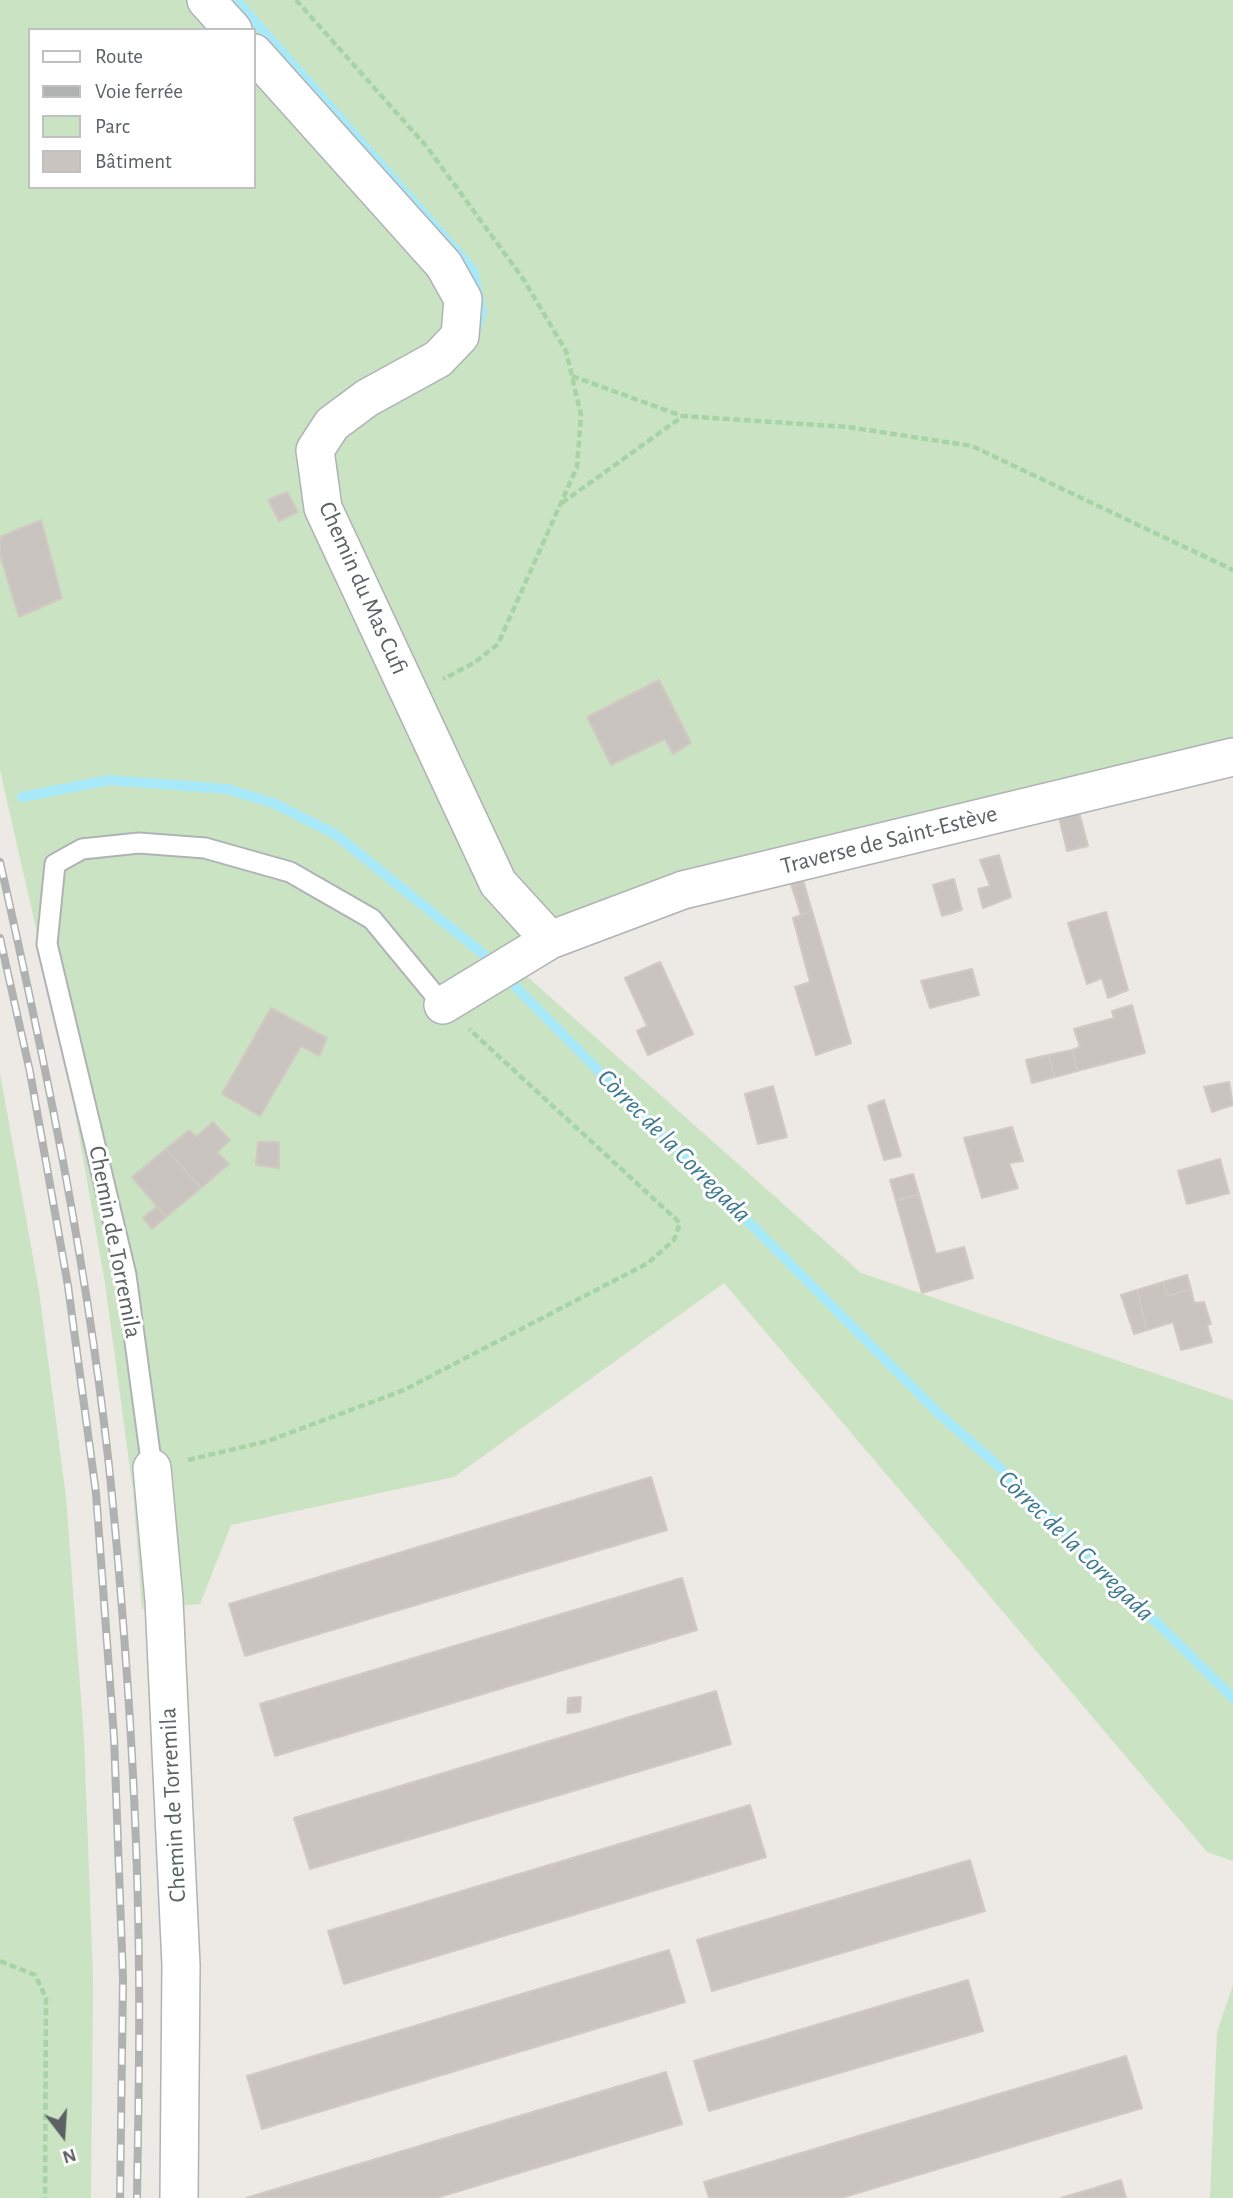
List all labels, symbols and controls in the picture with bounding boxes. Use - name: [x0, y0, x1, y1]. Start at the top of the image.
- legend: [28, 28, 256, 189]
- text: Route: [95, 46, 143, 67]
- text: Voie ferrée: [95, 81, 183, 102]
- text: Parc: [95, 116, 130, 137]
- text: Bâtiment: [95, 151, 172, 172]
- street label: Chemin du Mas Cufi: [312, 497, 414, 679]
- street label: Traverse de Saint-Estève: [778, 799, 1000, 881]
- water label: Còrrec de la Corregada: [591, 1063, 757, 1229]
- street label: Chemin de Torremila: [82, 1143, 148, 1341]
- water label: Còrrec de la Corregada: [992, 1464, 1160, 1628]
- street label: Chemin de Torremila: [154, 1707, 192, 1903]
- north arrow: [28, 2100, 98, 2170]
- text: N: [60, 2145, 78, 2167]

